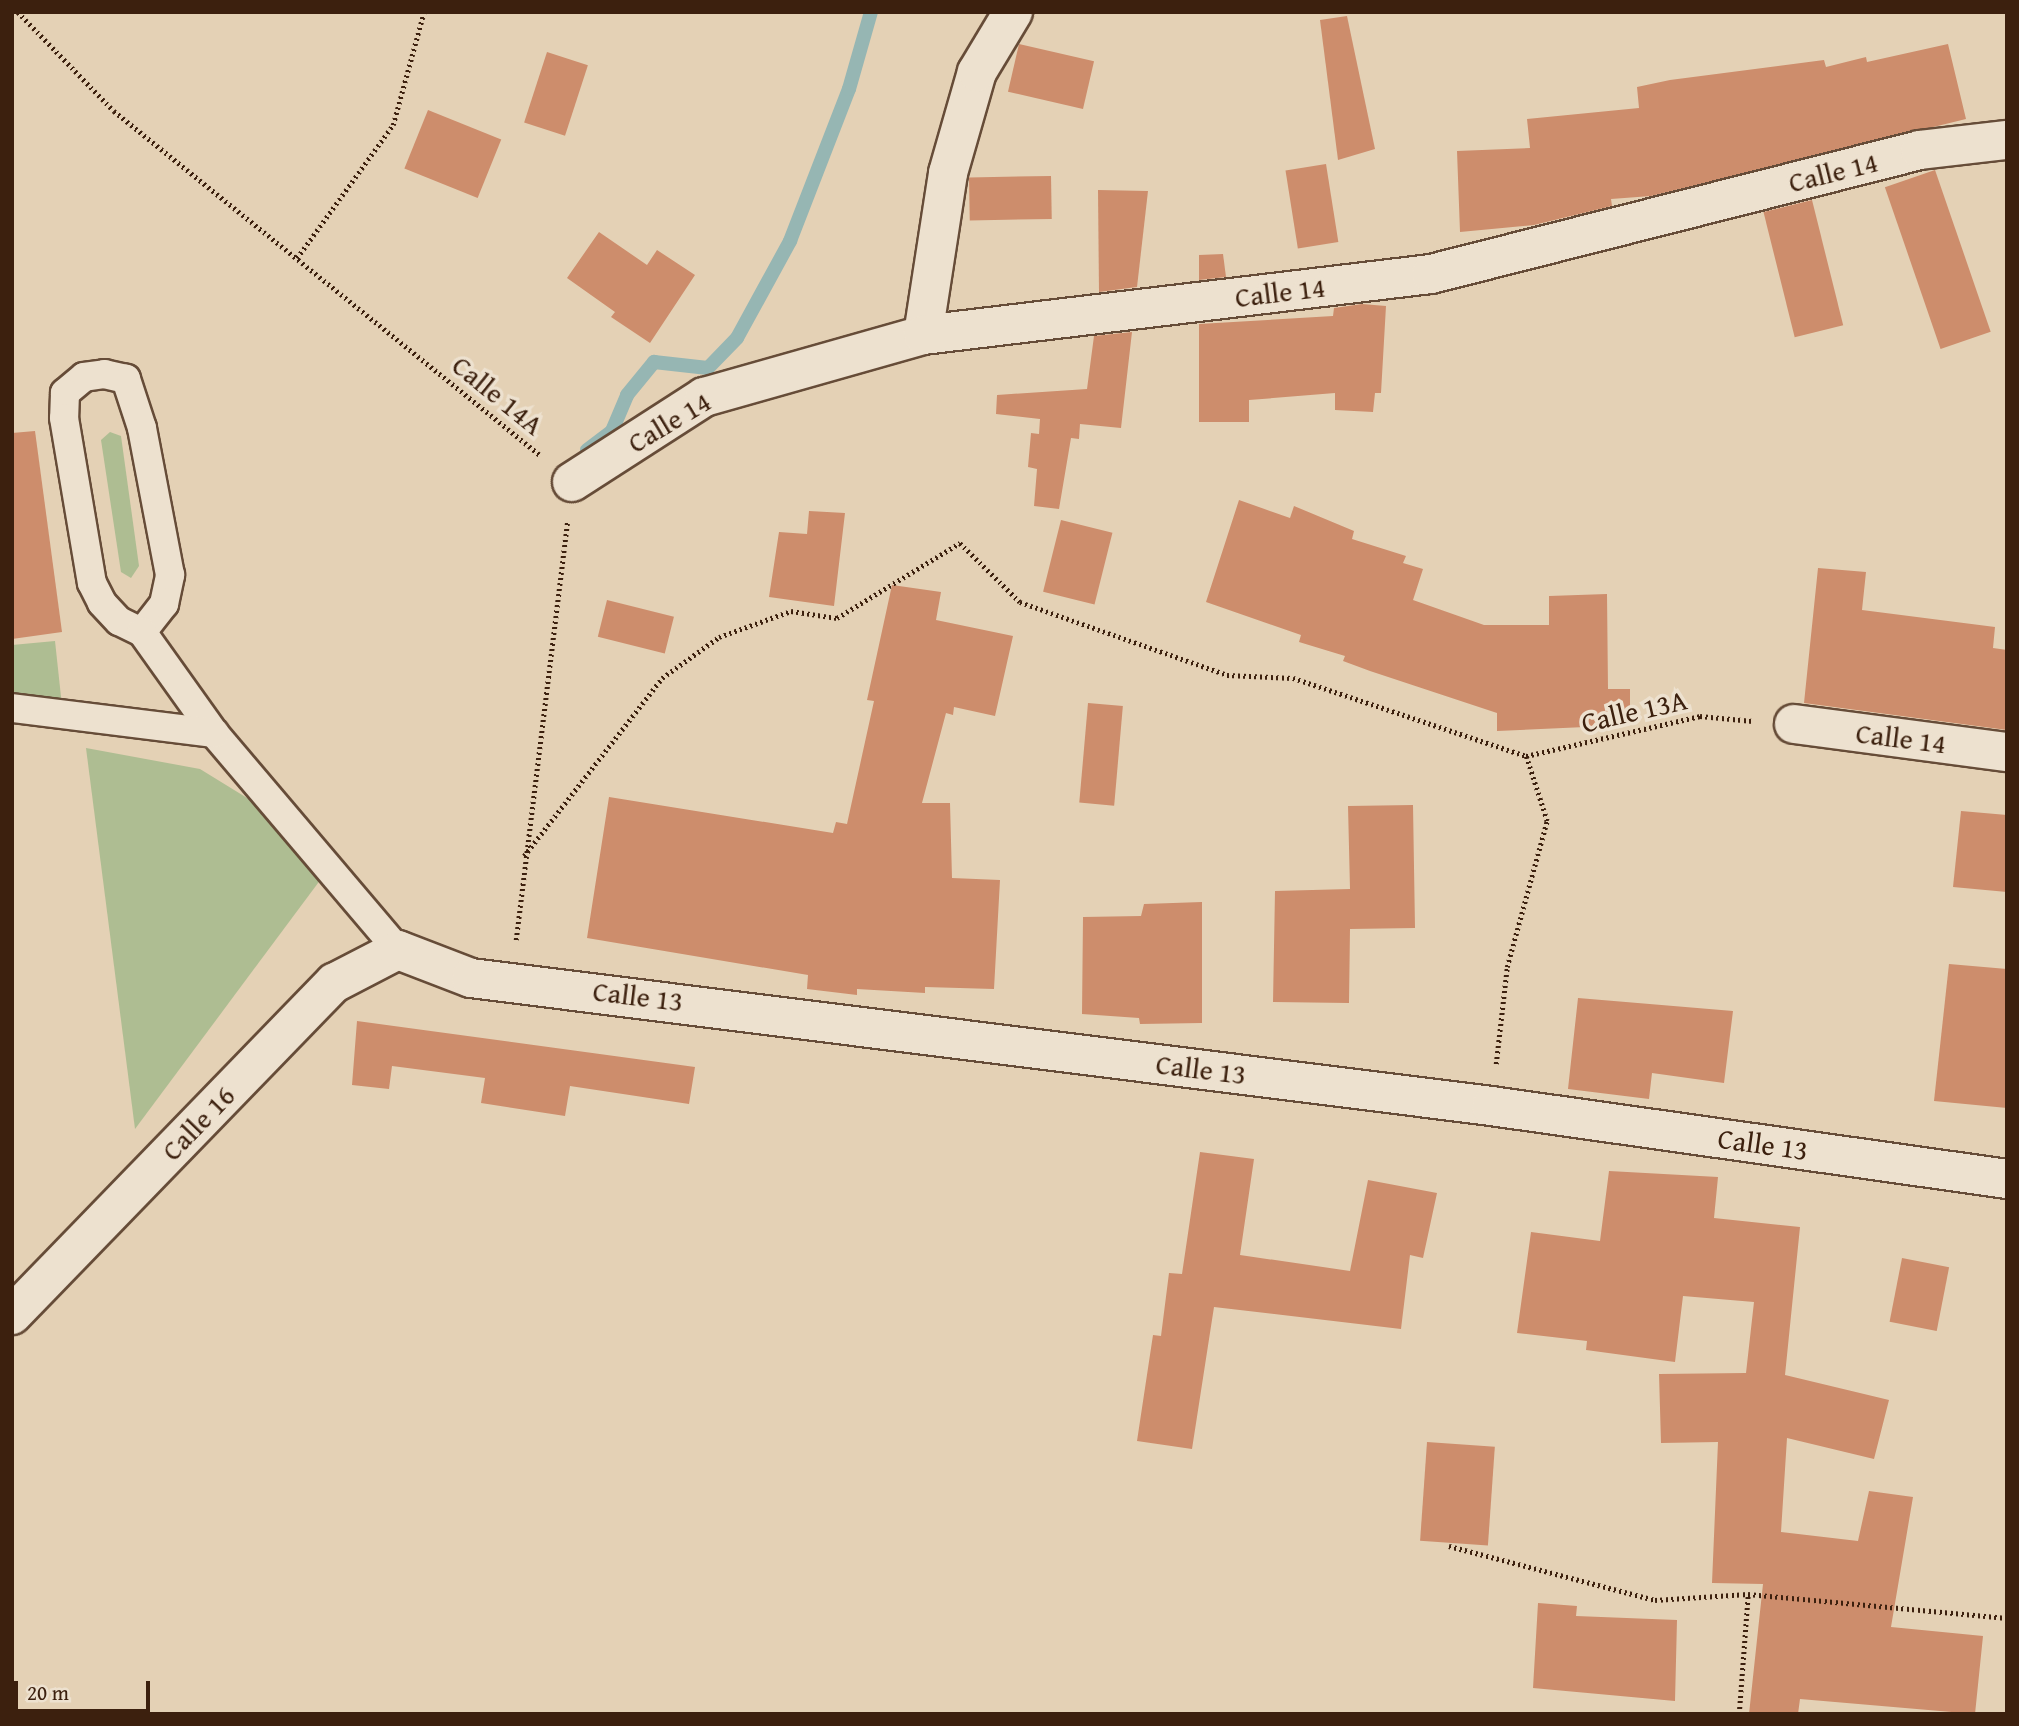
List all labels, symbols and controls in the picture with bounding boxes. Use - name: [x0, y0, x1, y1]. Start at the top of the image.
- street label: Calle 14: [1785, 145, 1881, 199]
- street label: Calle 14: [1233, 270, 1327, 314]
- street label: Calle 14A: [446, 348, 550, 442]
- street label: Calle 14: [622, 384, 716, 460]
- street label: Calle 13A: [1578, 683, 1690, 739]
- street label: Calle 14: [1854, 716, 1948, 760]
- street label: Calle 13: [591, 974, 685, 1018]
- street label: Calle 13: [1154, 1047, 1248, 1091]
- street label: Calle 16: [155, 1079, 241, 1167]
- street label: Calle 13: [1716, 1121, 1810, 1167]
- scale bar: [18, 1666, 154, 1710]
- text: 20 m: [27, 1677, 69, 1708]

